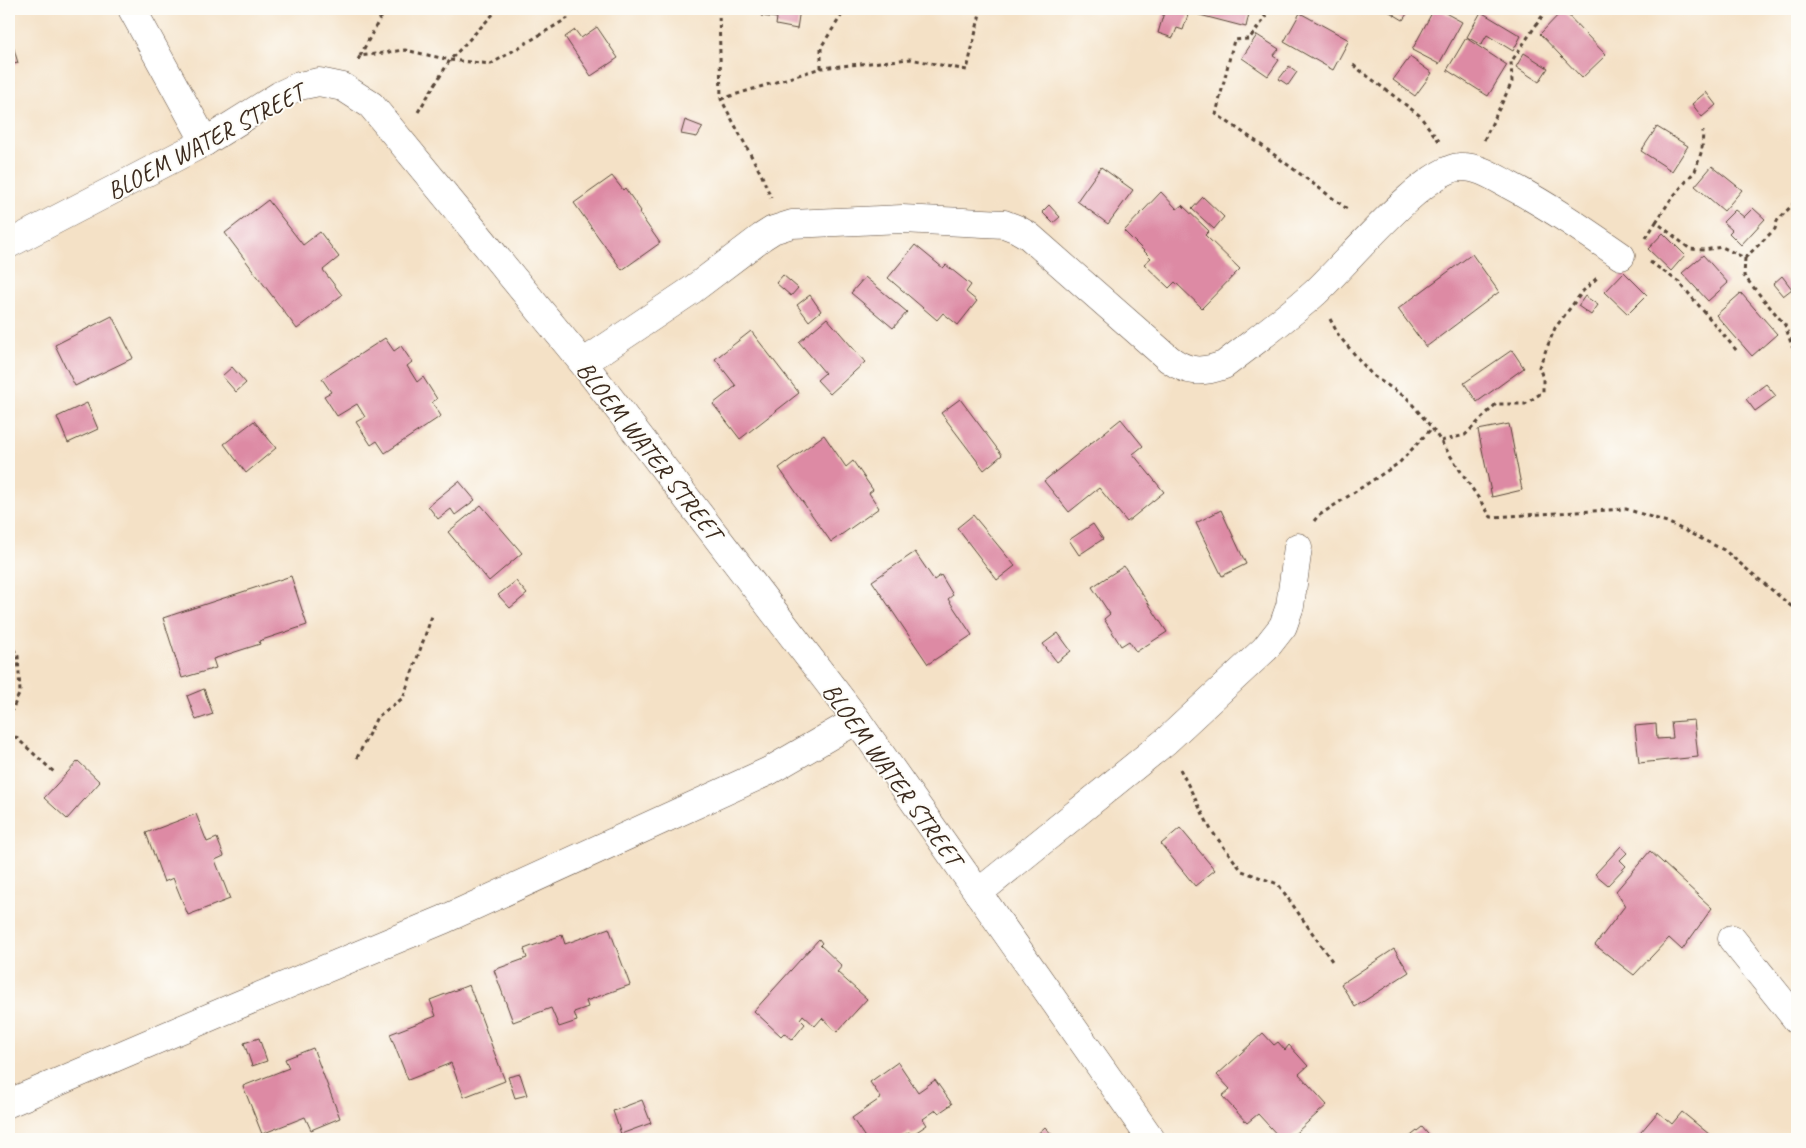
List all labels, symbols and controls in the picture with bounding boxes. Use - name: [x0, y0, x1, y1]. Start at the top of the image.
- street label: BLOEM WATER STREET: [101, 74, 314, 207]
- street label: BLOEM WATER STREET: [569, 355, 733, 551]
- street label: BLOEM WATER STREET: [815, 677, 973, 877]

